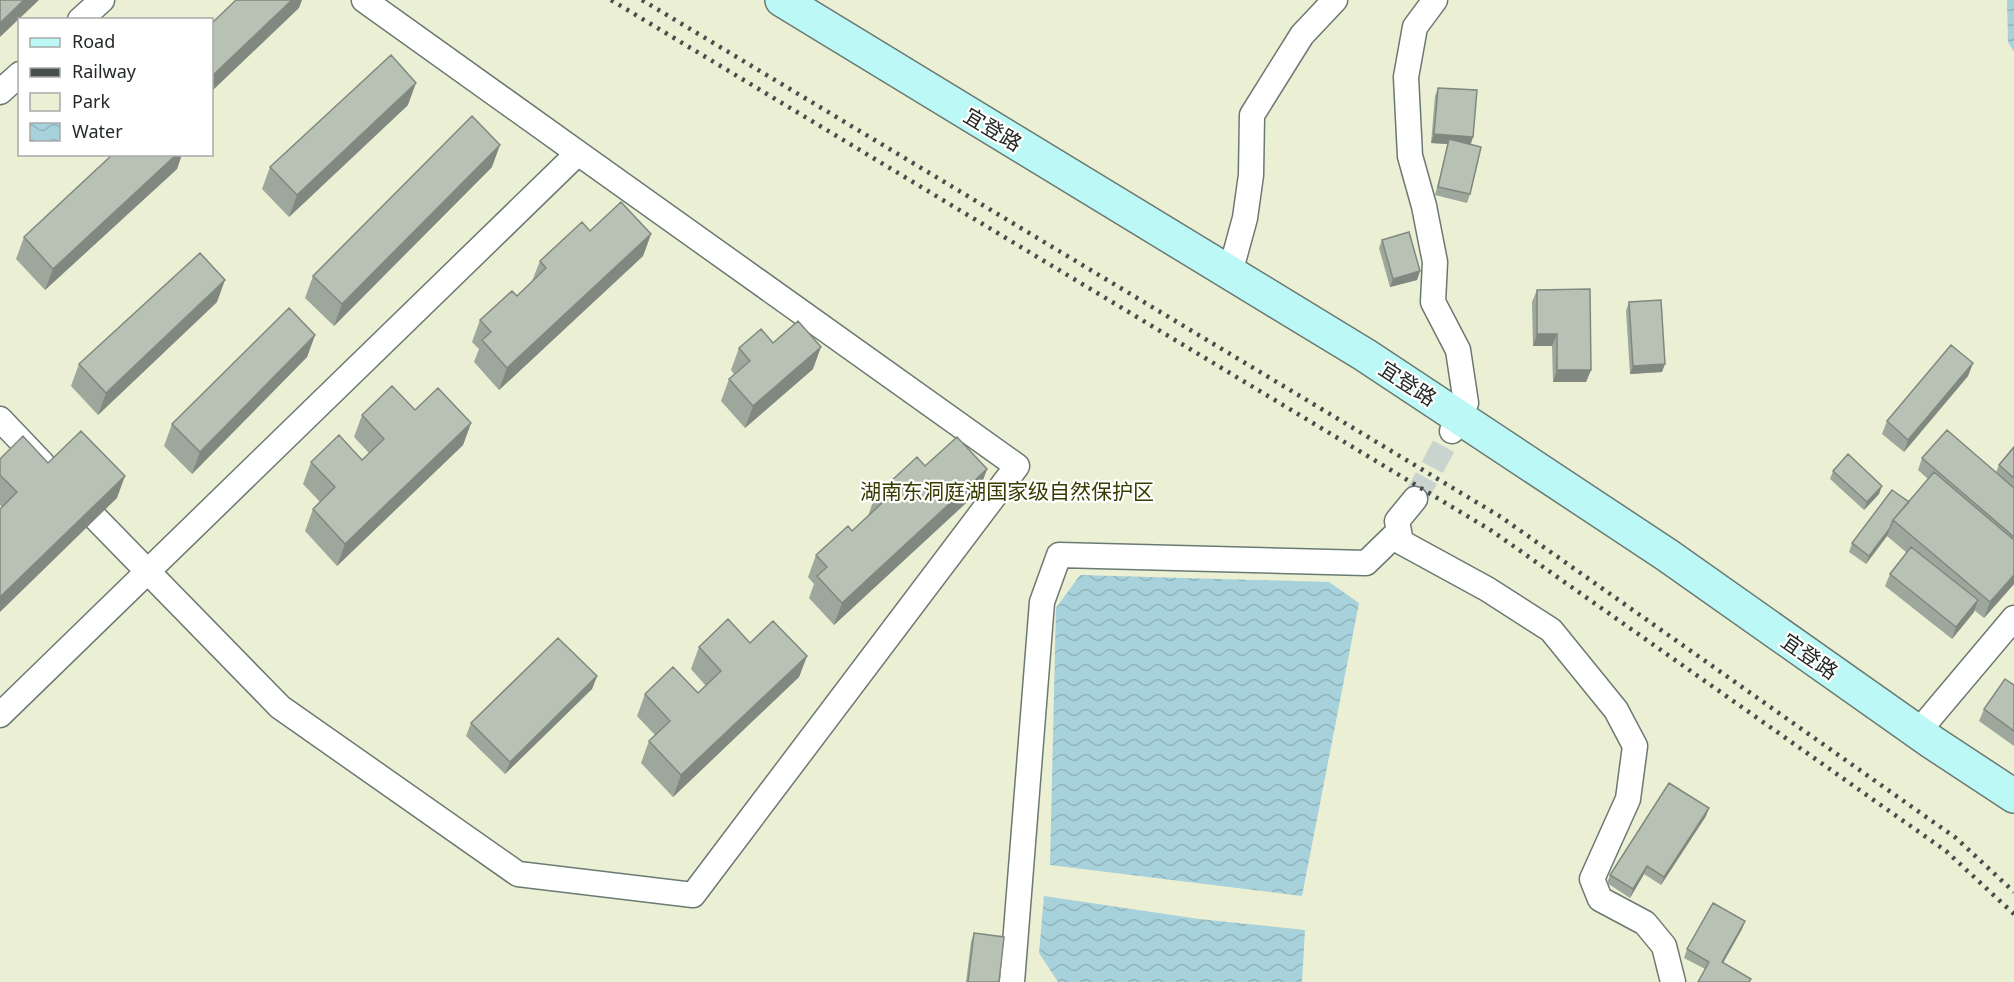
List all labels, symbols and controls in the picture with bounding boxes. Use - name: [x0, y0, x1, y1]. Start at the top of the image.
- legend: [18, 18, 213, 156]
- text: Road: [72, 29, 115, 53]
- text: Railway: [72, 59, 137, 83]
- text: Park: [72, 89, 110, 113]
- street label: 宜登路: [959, 101, 1027, 157]
- text: Water: [72, 119, 123, 143]
- street label: 宜登路: [1374, 354, 1442, 412]
- park label: 湖南东洞庭湖国家级自然保护区: [860, 477, 1154, 505]
- street label: 宜登路: [1776, 626, 1844, 686]

